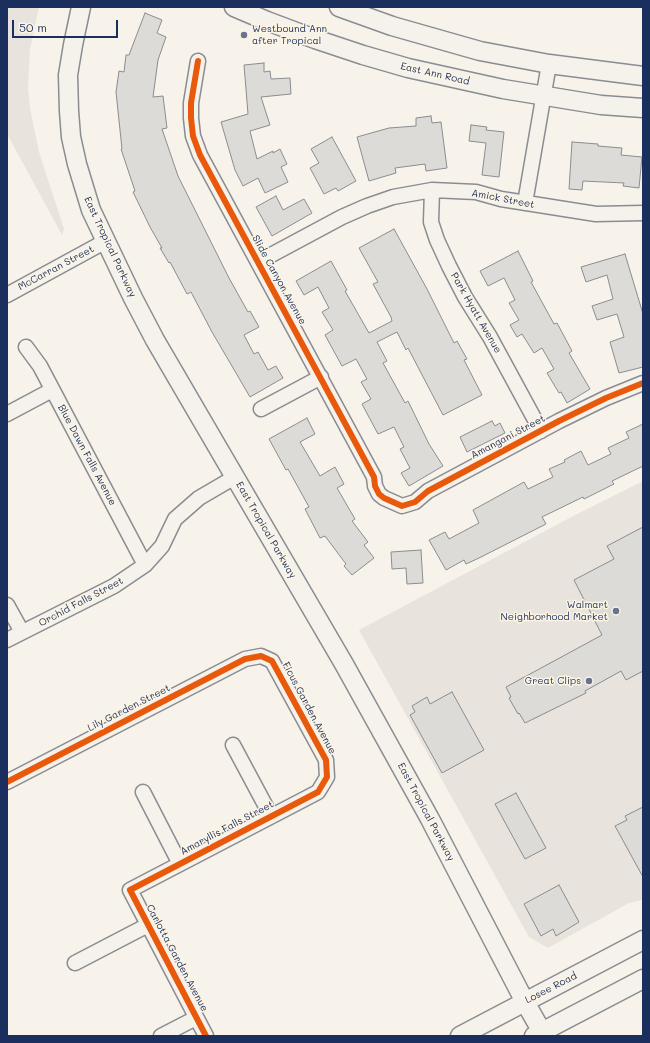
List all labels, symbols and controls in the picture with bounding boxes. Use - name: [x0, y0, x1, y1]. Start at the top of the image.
- scale bar: [14, 12, 120, 38]
- text: 50 m: [19, 19, 47, 35]
- place label: Westbound Ann after Tropical: [252, 23, 327, 46]
- marker: Westbound Ann after Tropical: [239, 30, 249, 40]
- street label: East Ann Road: [399, 60, 471, 88]
- street label: Amick Street: [470, 187, 536, 211]
- street label: East Tropical Parkway: [81, 195, 139, 299]
- street label: Slide Canyon Avenue: [249, 233, 309, 327]
- street label: McCarran Street: [16, 243, 96, 293]
- street label: Park Hyatt Avenue: [448, 271, 504, 355]
- street label: Blue Dawn Falls Avenue: [55, 402, 119, 508]
- street label: Amangani Street: [469, 412, 547, 462]
- street label: East Tropical Parkway: [233, 479, 299, 581]
- street label: Orchid Falls Street: [37, 575, 125, 629]
- place label: Walmart Neighborhood Market: [500, 599, 608, 622]
- marker: Walmart Neighborhood Market: [611, 606, 621, 616]
- street label: Ficus Garden Avenue: [280, 660, 338, 756]
- place label: Great Clips: [525, 675, 581, 687]
- marker: Great Clips: [584, 676, 594, 686]
- street label: Lily Garden Street: [86, 682, 172, 734]
- street label: East Tropical Parkway: [395, 761, 457, 863]
- street label: Amaryllis Falls Street: [178, 798, 276, 858]
- street label: Carlotta Garden Avenue: [144, 902, 210, 1014]
- street label: Losee Road: [523, 970, 579, 1006]

